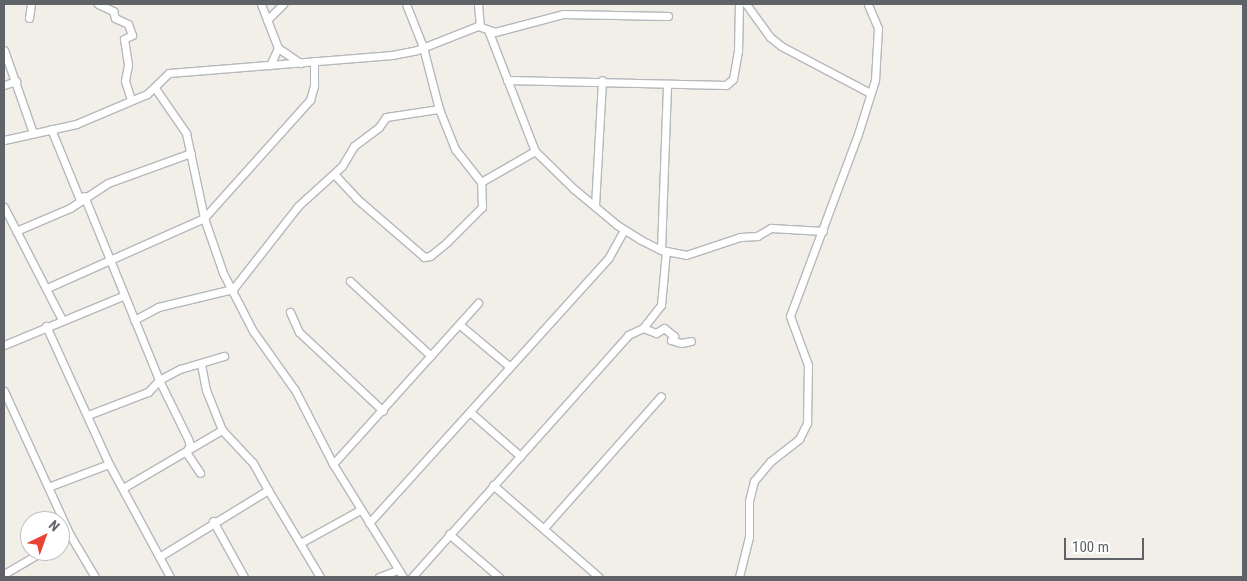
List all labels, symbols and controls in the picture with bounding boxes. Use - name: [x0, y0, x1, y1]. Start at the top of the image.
- north arrow: [20, 511, 70, 561]
- text: N: [46, 517, 63, 534]
- scale bar: [1067, 528, 1147, 560]
- text: 100 m: [1072, 538, 1109, 556]

